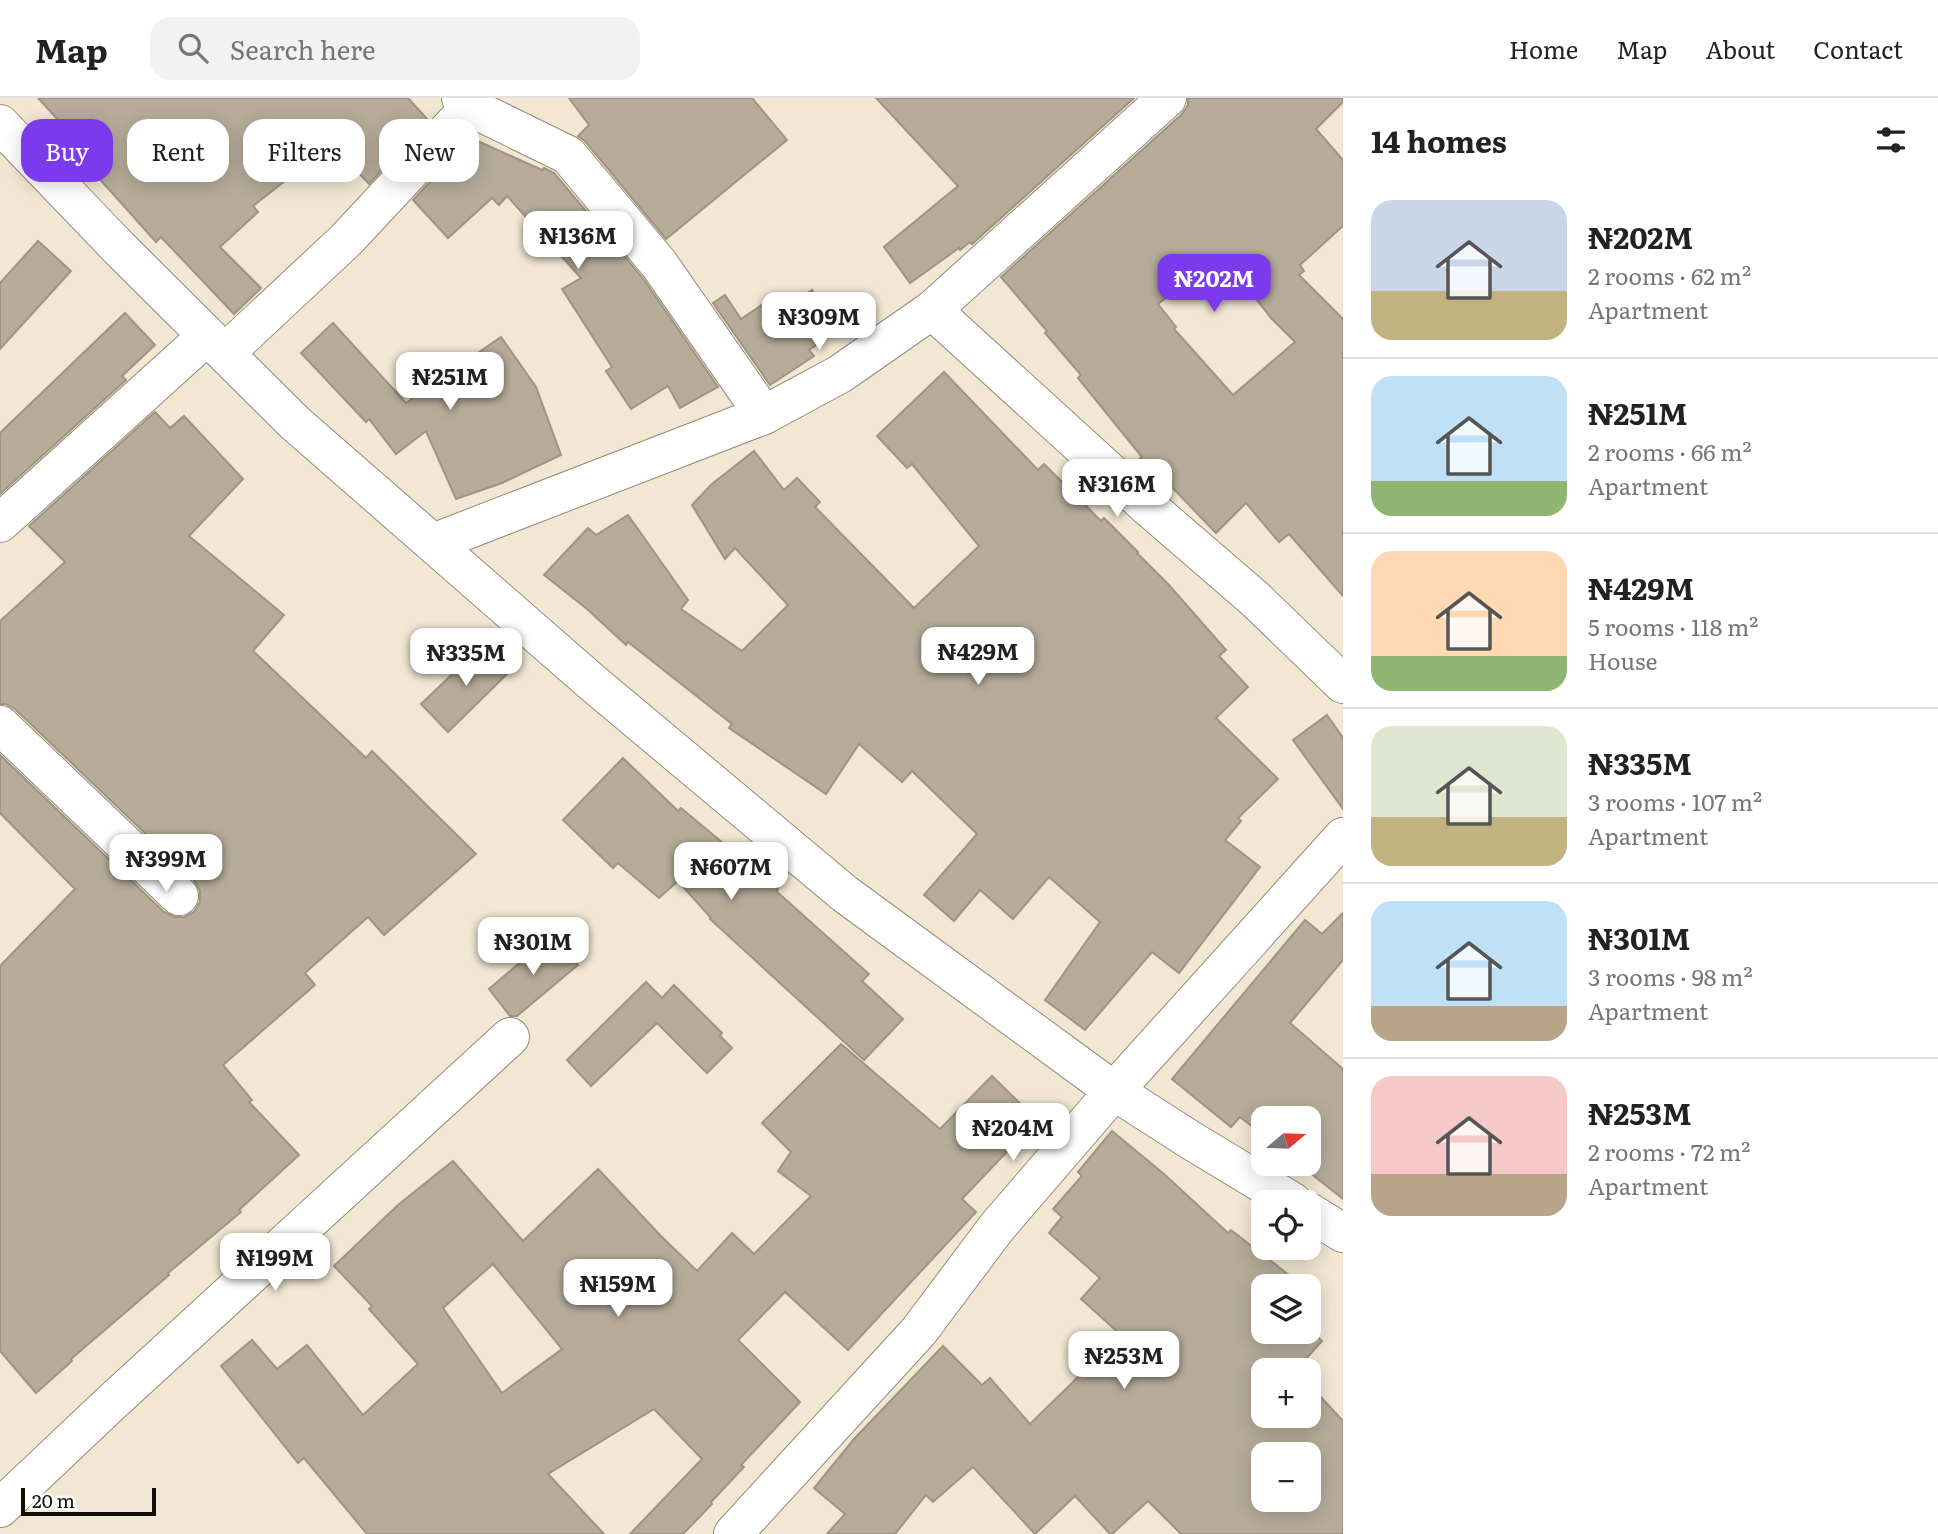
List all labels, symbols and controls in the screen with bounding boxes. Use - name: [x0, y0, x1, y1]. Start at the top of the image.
- search box: [150, 17, 640, 80]
- text: Map: [35, 24, 108, 73]
- icon: search: [174, 29, 212, 67]
- text: Search here: [230, 29, 376, 68]
- text: Home: [1509, 31, 1578, 66]
- text: Map: [1616, 31, 1667, 66]
- text: About: [1705, 31, 1775, 66]
- text: Contact: [1813, 31, 1903, 66]
- text: 14 homes: [1371, 118, 1507, 162]
- chip: Buy: [21, 119, 113, 182]
- chip: Rent: [127, 119, 229, 182]
- chip: Filters: [243, 119, 365, 182]
- chip: New: [379, 119, 479, 182]
- icon: filters: [1872, 121, 1910, 159]
- pin: ₦136M: [529, 212, 627, 271]
- text: ₦202M: [1588, 214, 1693, 258]
- text: ₦136M: [539, 217, 617, 251]
- icon: home: [1427, 228, 1511, 312]
- pin: ₦202M: [1165, 254, 1263, 314]
- text: 2 rooms · 62 m²: [1588, 258, 1751, 292]
- text: ₦202M: [1174, 260, 1254, 294]
- pin: ₦309M: [770, 292, 868, 352]
- text: Apartment: [1588, 292, 1708, 326]
- text: ₦309M: [778, 298, 860, 332]
- pin: ₦251M: [401, 352, 499, 412]
- text: ₦251M: [412, 358, 488, 392]
- text: ₦251M: [1588, 390, 1688, 434]
- icon: home: [1427, 404, 1511, 488]
- text: 2 rooms · 66 m²: [1588, 434, 1752, 468]
- pin: ₦316M: [1068, 460, 1166, 519]
- text: ₦316M: [1078, 465, 1156, 499]
- text: Apartment: [1588, 468, 1708, 502]
- text: ₦429M: [1588, 565, 1694, 609]
- icon: home: [1427, 579, 1511, 663]
- text: 5 rooms · 118 m²: [1588, 609, 1758, 643]
- pin: ₦335M: [417, 628, 515, 688]
- pin: ₦429M: [929, 628, 1027, 687]
- text: ₦429M: [937, 633, 1019, 667]
- text: ₦335M: [426, 634, 506, 668]
- text: House: [1588, 643, 1657, 677]
- text: ₦335M: [1588, 740, 1692, 784]
- icon: home: [1427, 754, 1511, 838]
- text: 3 rooms · 107 m²: [1588, 784, 1762, 818]
- text: Apartment: [1588, 818, 1708, 852]
- pin: ₦399M: [117, 834, 215, 894]
- text: ₦399M: [125, 840, 207, 874]
- pin: ₦607M: [682, 842, 780, 902]
- text: ₦607M: [690, 848, 772, 882]
- text: ₦301M: [1588, 915, 1690, 959]
- pin: ₦301M: [484, 918, 582, 977]
- text: ₦301M: [494, 923, 572, 957]
- icon: home: [1427, 929, 1511, 1013]
- text: 3 rooms · 98 m²: [1588, 959, 1753, 993]
- text: Apartment: [1588, 993, 1708, 1027]
- text: ₦253M: [1588, 1090, 1692, 1134]
- pin: ₦204M: [964, 1104, 1062, 1163]
- icon: home: [1427, 1104, 1511, 1188]
- north arrow: [1251, 1106, 1321, 1176]
- map controls: [1251, 1106, 1321, 1512]
- text: ₦204M: [972, 1109, 1054, 1143]
- text: 2 rooms · 72 m²: [1588, 1134, 1750, 1168]
- text: Apartment: [1588, 1168, 1708, 1202]
- button: locate: [1251, 1190, 1321, 1260]
- pin: ₦199M: [226, 1234, 324, 1293]
- text: ₦199M: [236, 1239, 314, 1273]
- pin: ₦159M: [569, 1260, 667, 1319]
- text: ₦159M: [579, 1265, 657, 1299]
- button: layers: [1251, 1274, 1321, 1344]
- pin: ₦253M: [1075, 1332, 1173, 1391]
- text: ₦253M: [1084, 1337, 1164, 1371]
- button: +: [1251, 1358, 1321, 1428]
- button: −: [1251, 1442, 1321, 1512]
- scale bar: [21, 1485, 156, 1517]
- text: 20 m: [32, 1486, 75, 1514]

